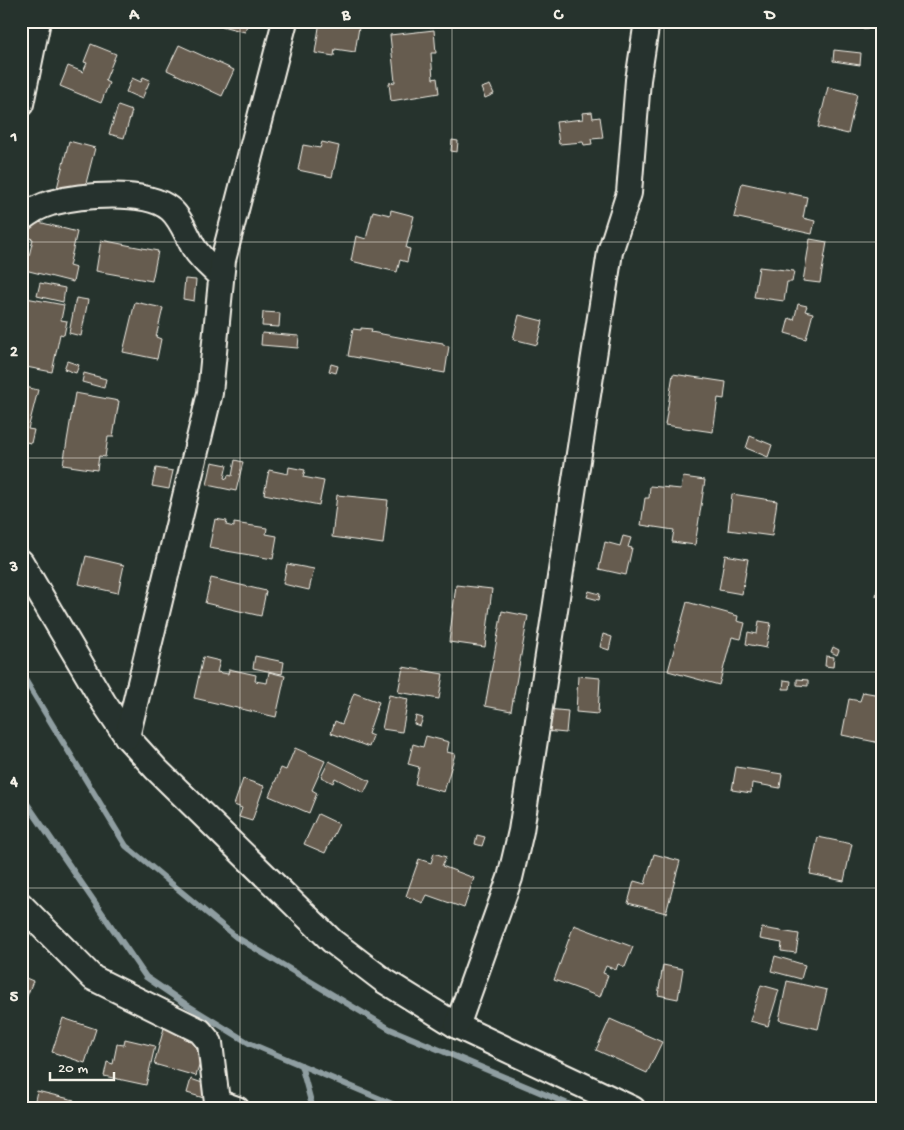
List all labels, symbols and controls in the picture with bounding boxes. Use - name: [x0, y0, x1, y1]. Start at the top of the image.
- text: A: [128, 7, 140, 26]
- text: B: [341, 7, 351, 26]
- text: C: [553, 7, 564, 26]
- text: D: [763, 7, 776, 26]
- text: 1: [10, 129, 17, 148]
- text: 2: [10, 344, 18, 363]
- text: 3: [9, 559, 18, 578]
- text: 4: [9, 774, 18, 793]
- text: 5: [10, 989, 19, 1008]
- scale bar: [50, 1050, 114, 1082]
- text: 20 m: [58, 1060, 88, 1078]

